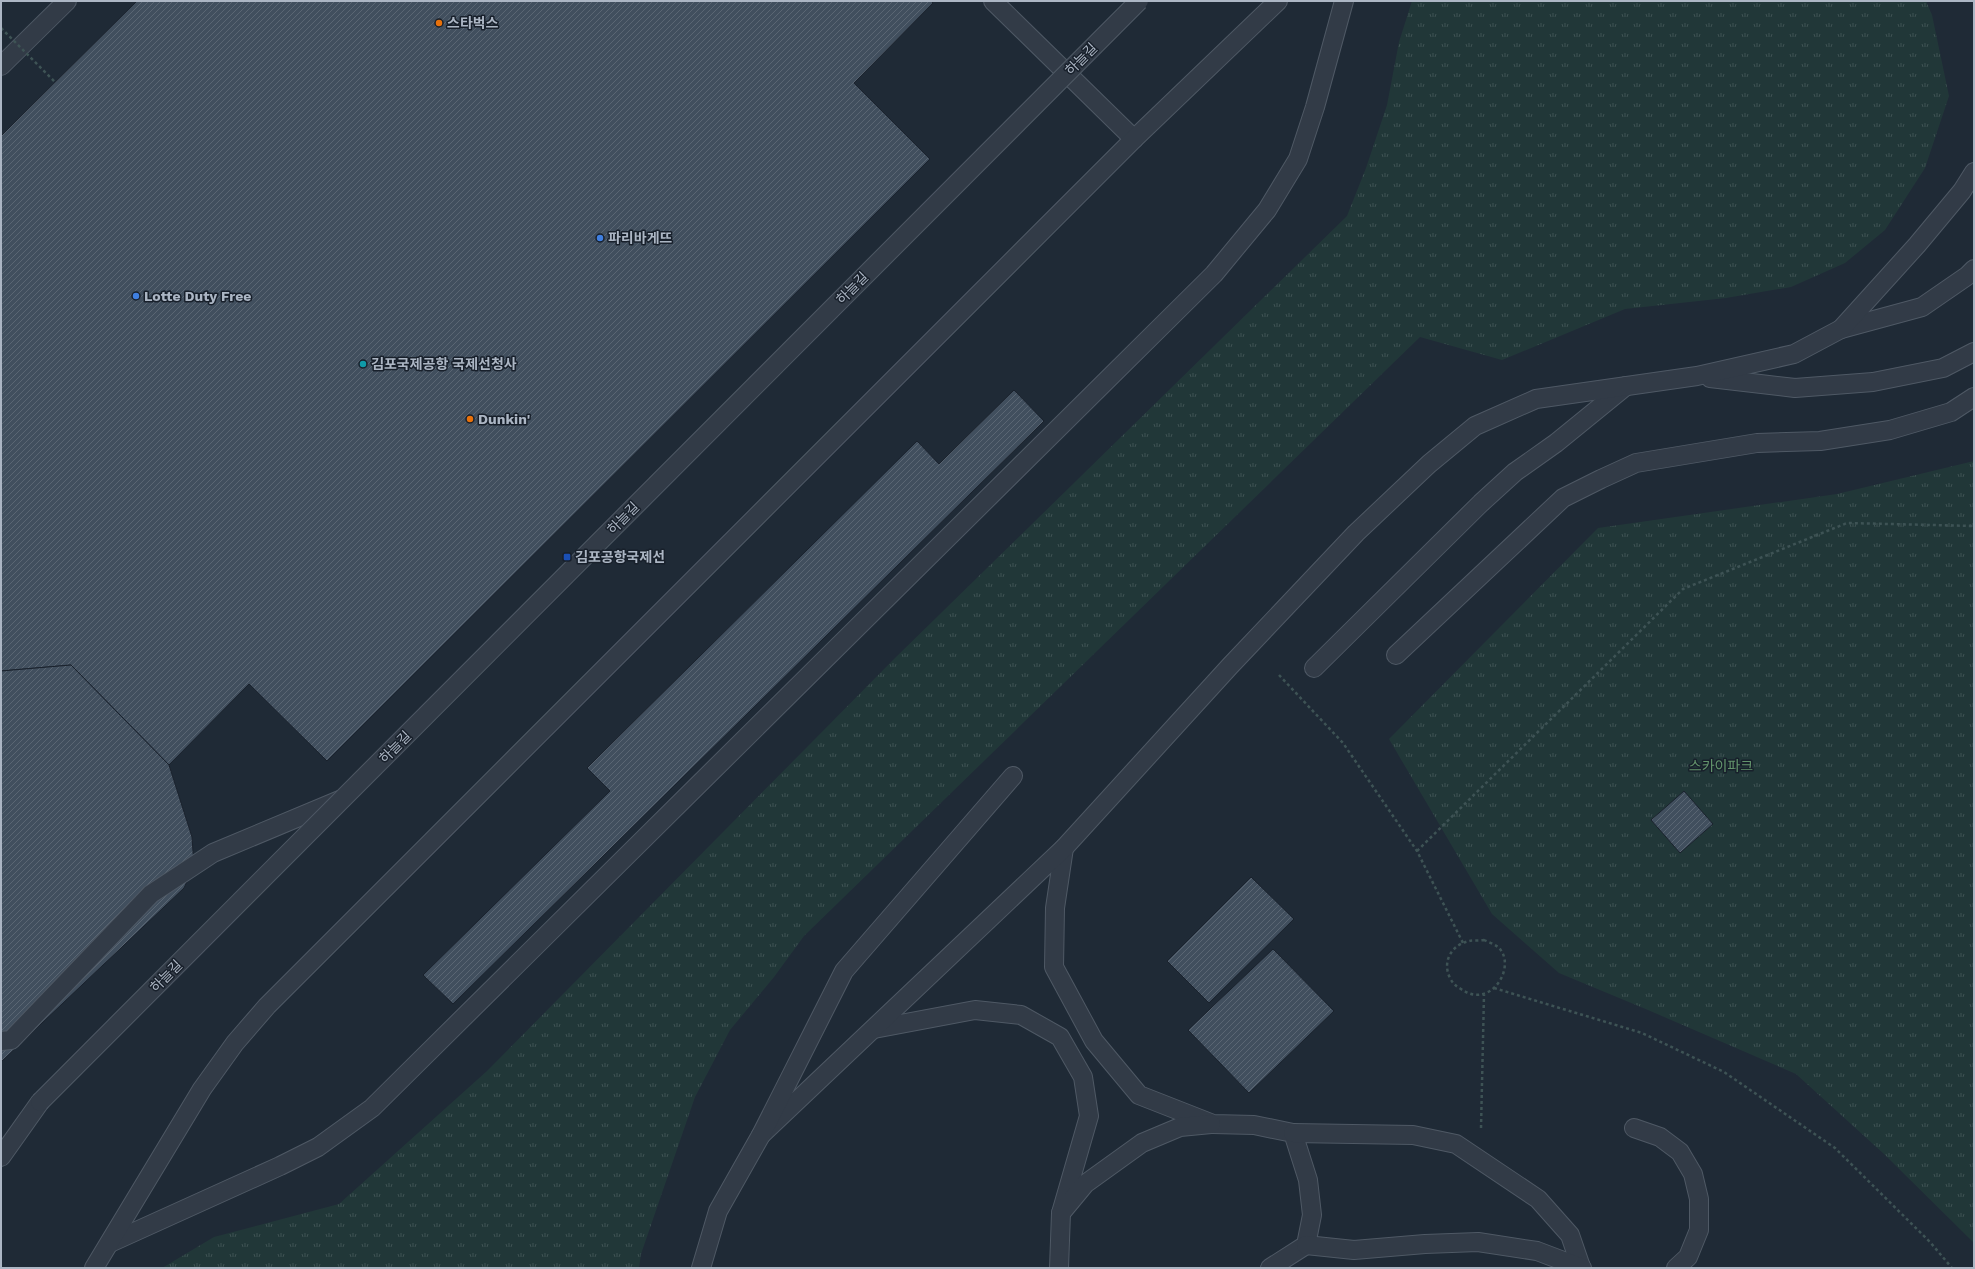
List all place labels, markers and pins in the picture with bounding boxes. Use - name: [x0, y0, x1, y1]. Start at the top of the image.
- place label: 스타벅스: [447, 15, 499, 31]
- marker: 스타벅스: [434, 18, 444, 28]
- place label: 파리바게뜨: [608, 230, 673, 246]
- marker: 파리바게뜨: [595, 233, 605, 243]
- place label: Lotte Duty Free: [144, 288, 251, 304]
- marker: Lotte Duty Free: [131, 291, 141, 301]
- place label: 김포국제공항 국제선청사: [371, 356, 517, 372]
- marker: 김포국제공항 국제선청사: [358, 359, 368, 369]
- place label: Dunkin': [478, 411, 530, 427]
- marker: Dunkin': [465, 414, 475, 424]
- place label: 김포공항국제선: [575, 549, 665, 565]
- marker: 김포공항국제선: [562, 552, 572, 562]

